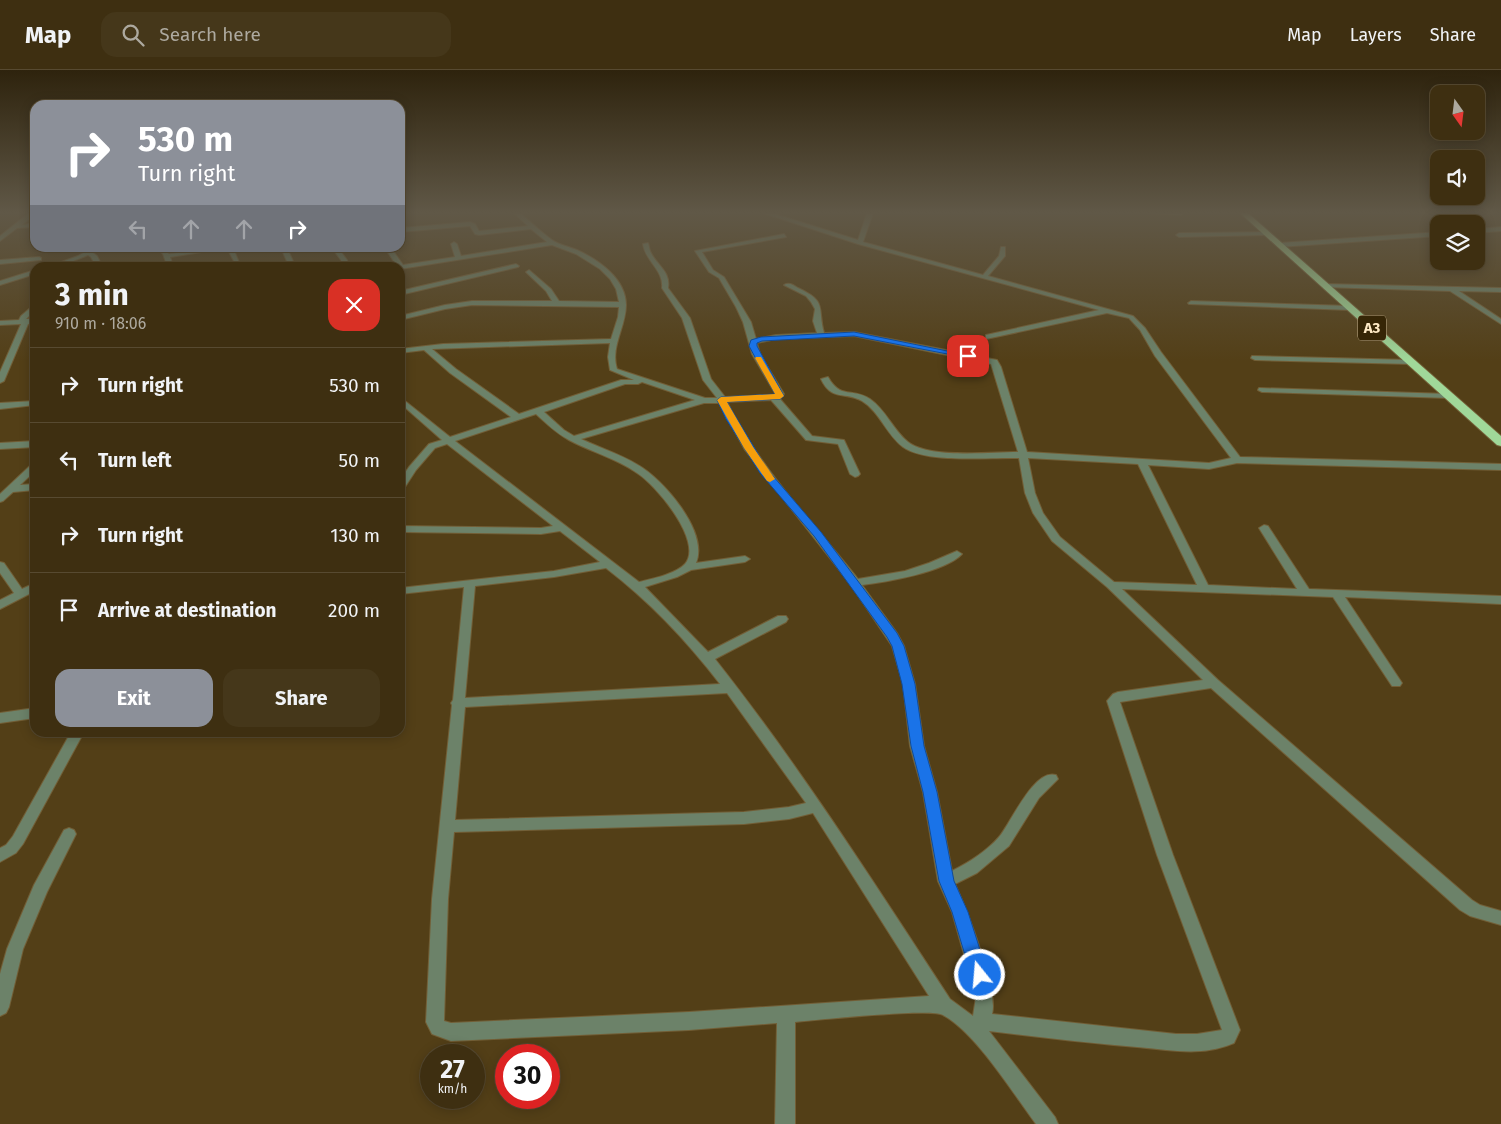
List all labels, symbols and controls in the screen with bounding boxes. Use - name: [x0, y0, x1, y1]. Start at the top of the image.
- search box: [101, 12, 451, 57]
- text: Map: [25, 21, 71, 49]
- icon: search: [119, 21, 147, 49]
- text: Search here: [159, 23, 261, 46]
- text: Map: [1287, 24, 1322, 46]
- text: Layers: [1350, 24, 1402, 46]
- text: Share: [1430, 24, 1476, 46]
- north arrow: [1430, 85, 1485, 140]
- map controls: [1430, 85, 1485, 270]
- text: 530 m: [138, 118, 233, 160]
- icon: right: [55, 120, 120, 185]
- button: sound: [1430, 150, 1485, 205]
- text: Turn right: [138, 160, 235, 187]
- icon: left: [124, 215, 152, 243]
- icon: ahead: [177, 215, 205, 243]
- icon: ahead: [230, 215, 258, 243]
- icon: right: [283, 215, 311, 243]
- button: layers: [1430, 215, 1485, 270]
- text: 3 min: [55, 277, 129, 313]
- button: close: [328, 279, 380, 331]
- text: 910 m · 18:06: [55, 314, 146, 333]
- road number: A3: [1358, 316, 1386, 340]
- pin: [947, 335, 989, 377]
- icon: arrive: [954, 342, 982, 370]
- icon: right: [55, 371, 83, 399]
- text: Turn right: [98, 374, 183, 397]
- text: 530 m: [329, 374, 380, 397]
- icon: left: [55, 446, 83, 474]
- text: Turn left: [98, 449, 172, 472]
- text: 50 m: [339, 449, 380, 472]
- icon: right: [55, 521, 83, 549]
- text: Turn right: [98, 524, 183, 547]
- text: 130 m: [330, 524, 380, 547]
- icon: arrive: [55, 596, 83, 624]
- text: Arrive at destination: [98, 599, 277, 622]
- text: 200 m: [328, 599, 380, 622]
- button: Exit: [55, 669, 213, 727]
- button: Share: [223, 669, 380, 727]
- position arrow: [953, 948, 1005, 1000]
- speed limit sign: 30: [495, 1044, 560, 1109]
- text: 27: [440, 1055, 465, 1085]
- text: km/h: [438, 1082, 467, 1096]

